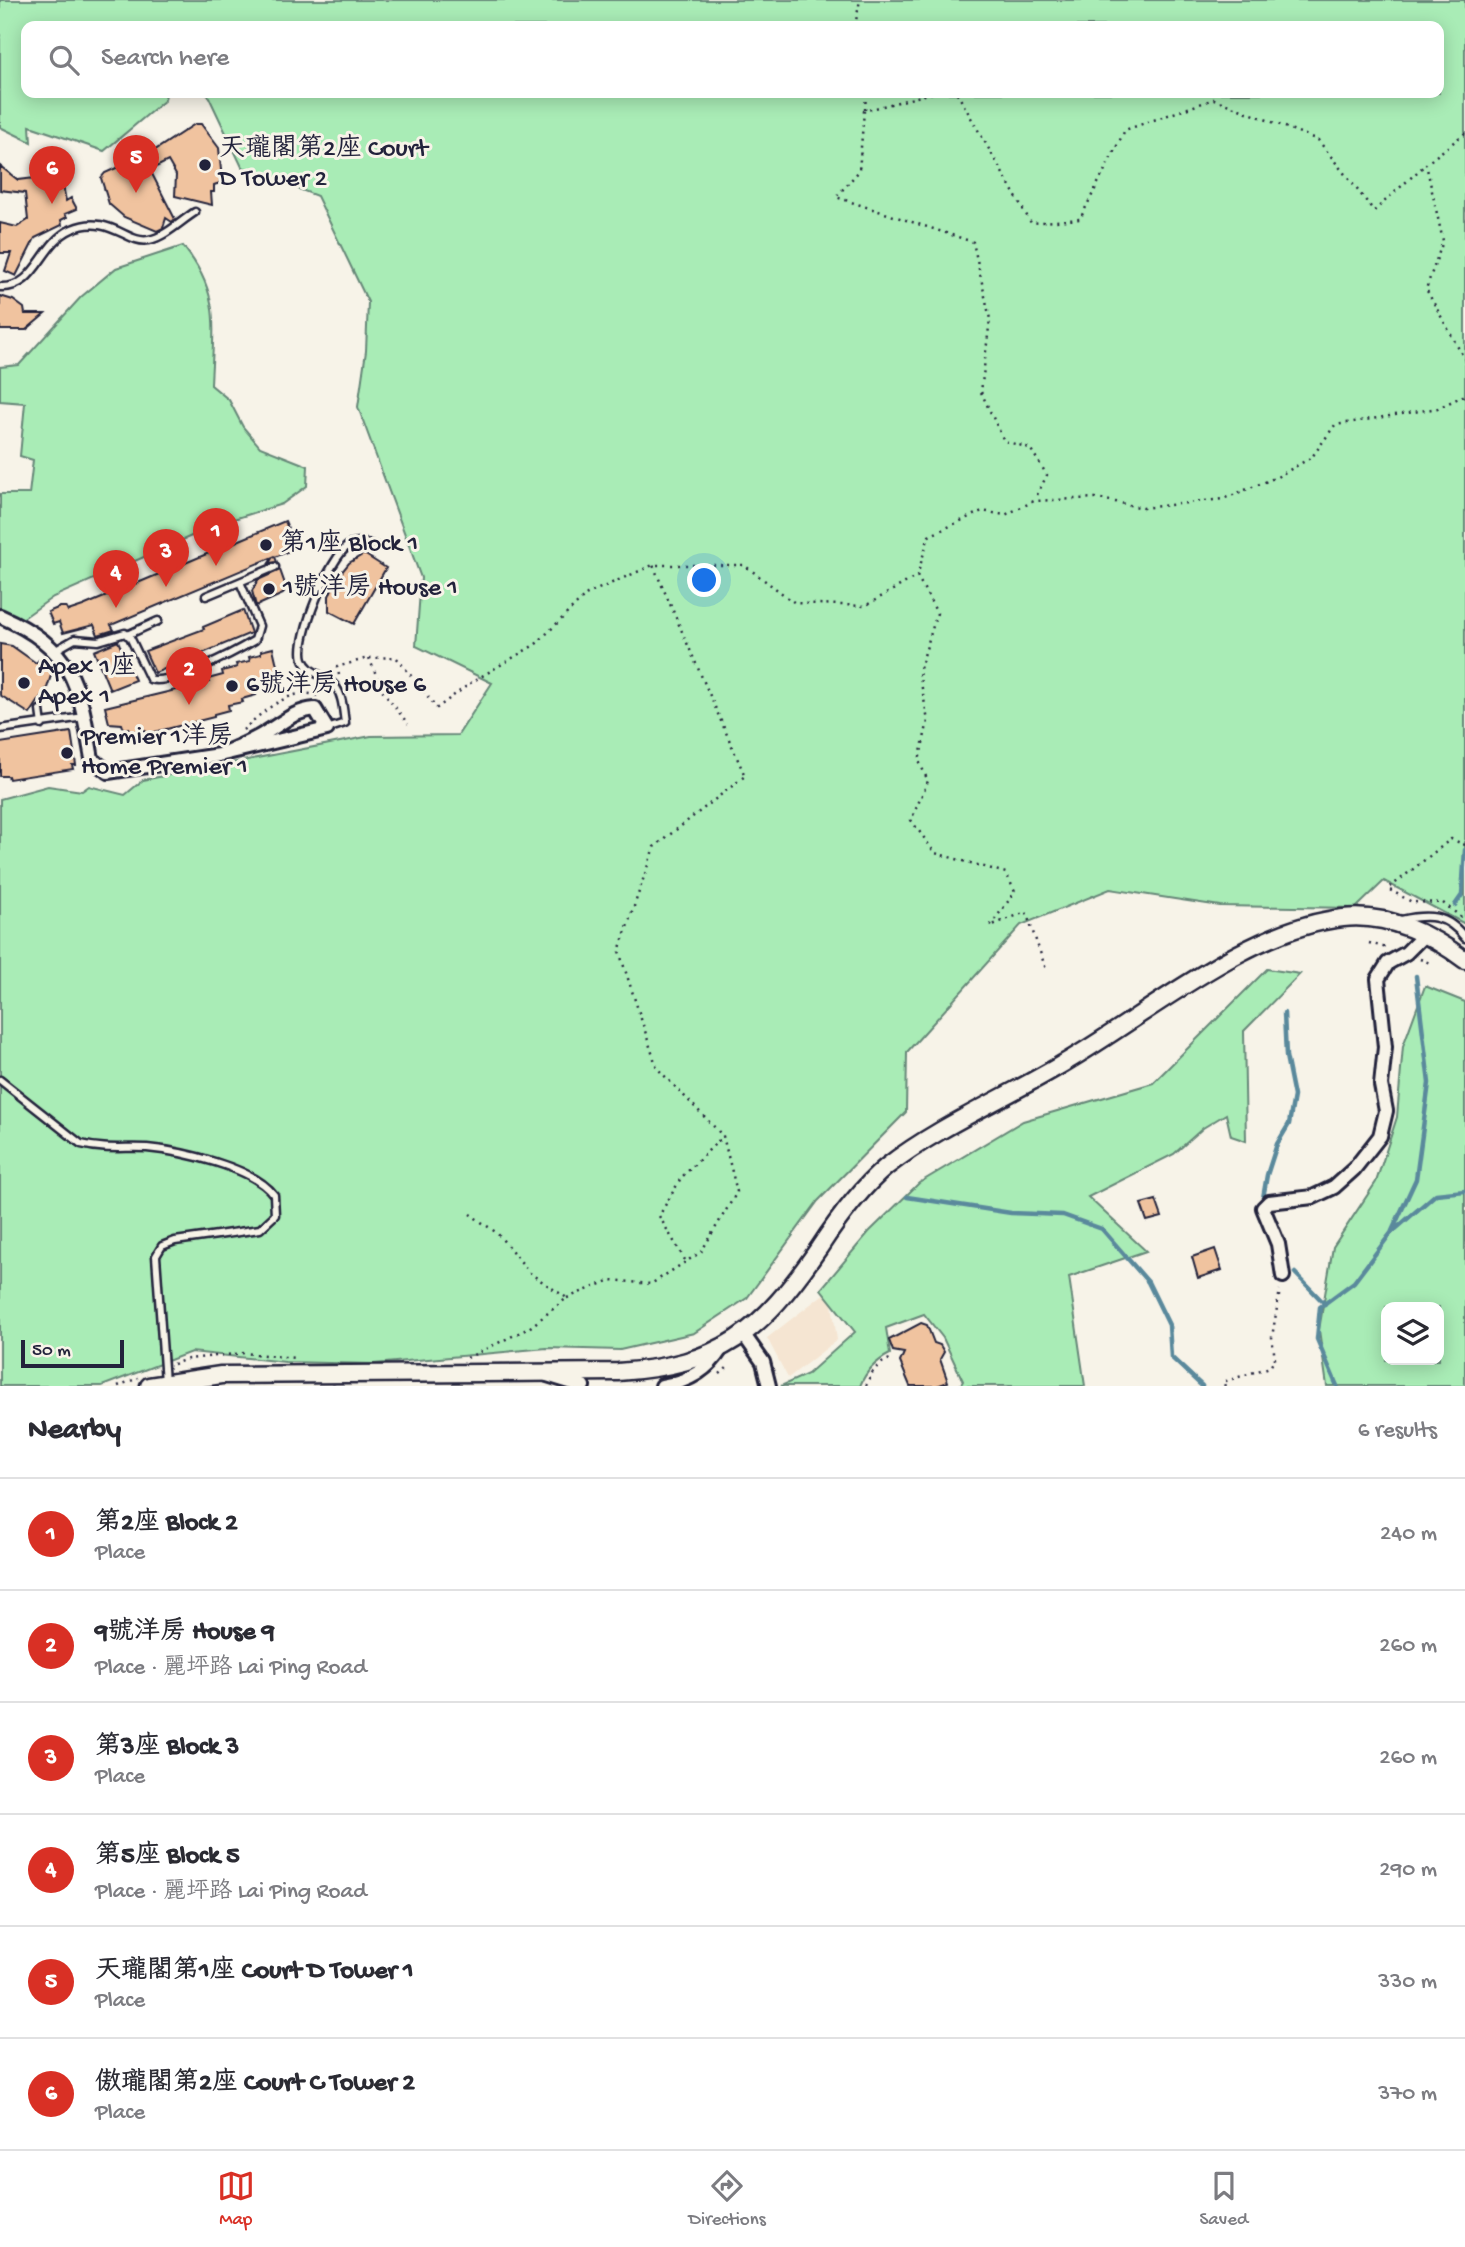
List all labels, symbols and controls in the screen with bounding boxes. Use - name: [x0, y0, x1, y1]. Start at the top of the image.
- search box: [21, 21, 1444, 98]
- icon: search: [45, 41, 83, 79]
- text: Search here: [101, 44, 229, 75]
- place label: 天瓏閣第2座 Court D Tower 2: [217, 133, 430, 196]
- pin: 5: [113, 135, 159, 193]
- pin: 6: [29, 146, 75, 204]
- marker: 天瓏閣第2座 Court D Tower 2: [197, 157, 213, 173]
- pin: 1: [193, 508, 239, 566]
- place label: 第1座 Block 1: [280, 528, 418, 561]
- pin: 3: [143, 529, 189, 587]
- marker: 第1座 Block 1: [258, 537, 274, 553]
- pin: 4: [93, 550, 139, 608]
- your location: [687, 563, 721, 597]
- place label: 1號洋房 House 1: [282, 572, 458, 605]
- marker: 1號洋房 House 1: [261, 581, 277, 597]
- pin: 2: [166, 647, 212, 705]
- place label: Apex 1座 Apex 1: [38, 651, 136, 714]
- place label: 6號洋房 House 6: [246, 669, 427, 702]
- marker: Apex 1座 Apex 1: [16, 675, 32, 691]
- marker: 6號洋房 House 6: [224, 678, 240, 694]
- place label: Premier 1洋房 Home Premier 1: [80, 722, 248, 784]
- marker: Premier 1洋房 Home Premier 1: [59, 745, 75, 761]
- map controls: [1381, 1302, 1444, 1365]
- button: layers: [1381, 1302, 1444, 1365]
- scale bar: [21, 1337, 124, 1369]
- text: 50 m: [32, 1340, 71, 1363]
- text: Nearby: [28, 1414, 121, 1449]
- text: 6 results: [1358, 1418, 1437, 1445]
- text: 第2座 Block 2: [95, 1509, 238, 1540]
- text: 1: [46, 1521, 56, 1548]
- text: 240 m: [1380, 1521, 1437, 1548]
- text: Place: [95, 1540, 145, 1567]
- text: 9號洋房 House 9: [95, 1618, 275, 1649]
- text: 2: [45, 1633, 57, 1660]
- text: 260 m: [1379, 1633, 1437, 1660]
- text: Place · 麗坪路 Lai Ping Road: [95, 1655, 367, 1682]
- text: 第3座 Block 3: [95, 1733, 239, 1764]
- text: 3: [45, 1745, 57, 1772]
- text: 260 m: [1379, 1745, 1437, 1772]
- text: Place: [95, 1764, 145, 1791]
- text: 第5座 Block 5: [95, 1842, 240, 1873]
- text: 4: [46, 1857, 56, 1884]
- text: 290 m: [1379, 1857, 1437, 1884]
- text: Place · 麗坪路 Lai Ping Road: [95, 1879, 367, 1906]
- text: 天瓏閣第1座 Court D Tower 1: [95, 1957, 413, 1988]
- text: 5: [45, 1969, 57, 1996]
- text: 330 m: [1378, 1969, 1437, 1996]
- text: Place: [95, 1988, 145, 2015]
- text: 傲瓏閣第2座 Court C Tower 2: [95, 2069, 415, 2100]
- text: 6: [45, 2081, 57, 2108]
- text: 370 m: [1378, 2081, 1437, 2108]
- text: Place: [95, 2100, 145, 2127]
- tab: Map: [217, 2167, 255, 2232]
- tab: Directions: [689, 2167, 766, 2232]
- tab: Saved: [1199, 2167, 1248, 2232]

